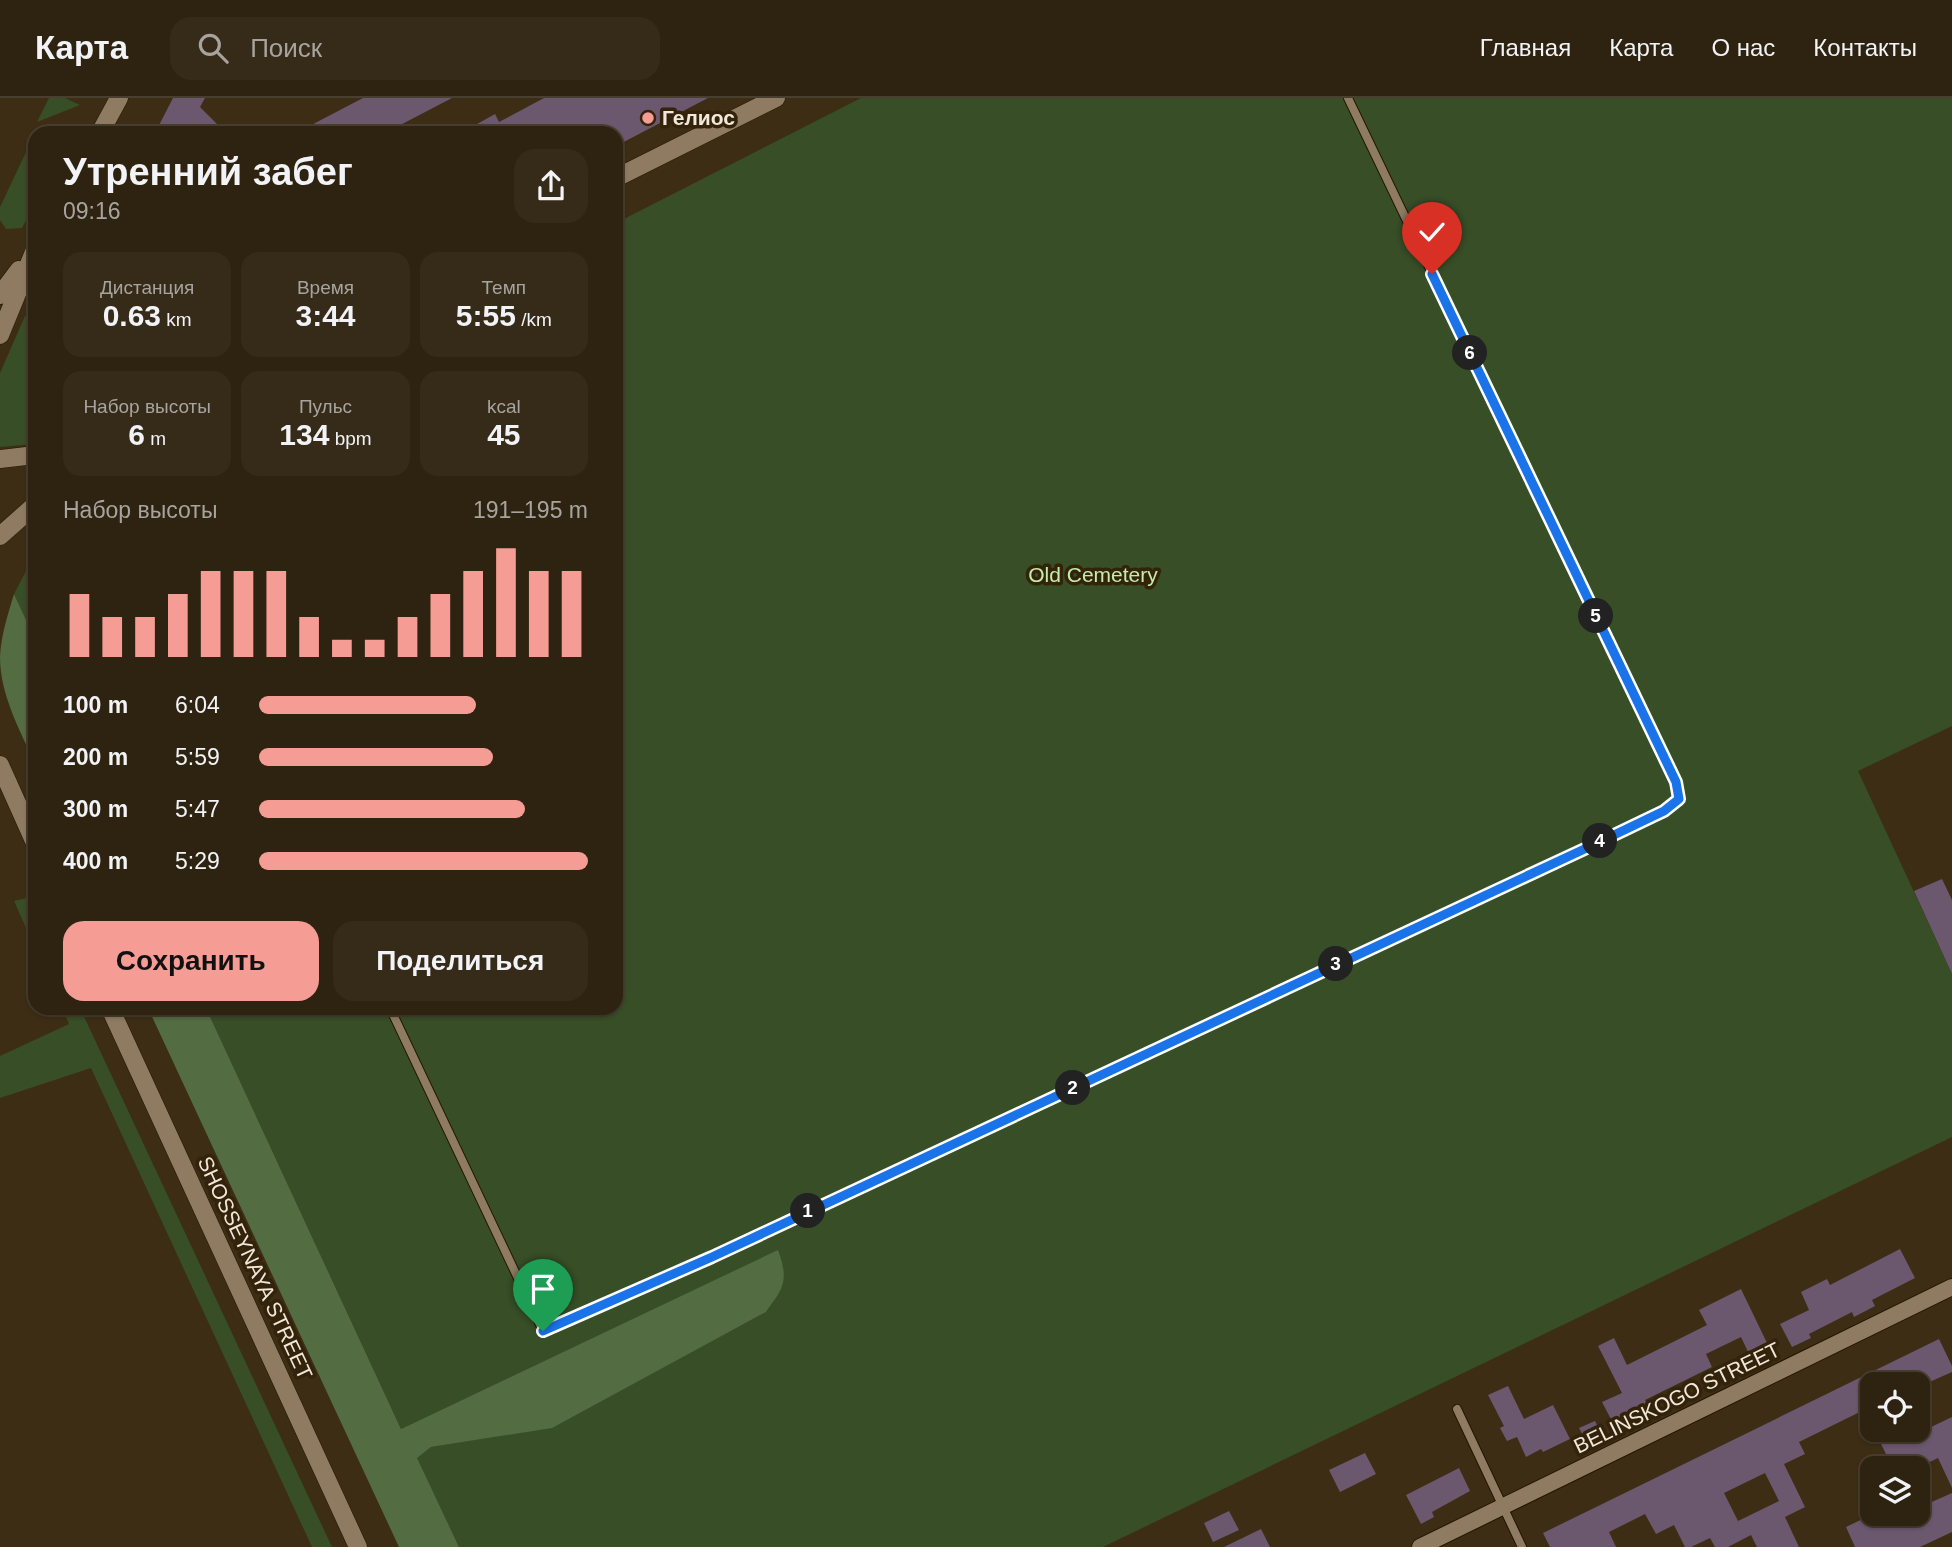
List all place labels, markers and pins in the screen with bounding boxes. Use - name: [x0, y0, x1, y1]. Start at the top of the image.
- place label: Гелиос: [662, 106, 735, 129]
- marker: Гелиос: [640, 110, 656, 126]
- pin: [1402, 202, 1462, 274]
- pin: 6: [1452, 336, 1488, 370]
- pin: 5: [1578, 598, 1614, 634]
- pin: 4: [1582, 824, 1618, 858]
- pin: 3: [1318, 946, 1354, 982]
- pin: 2: [1056, 1070, 1090, 1105]
- pin: 1: [790, 1194, 826, 1228]
- pin: [513, 1259, 573, 1331]

